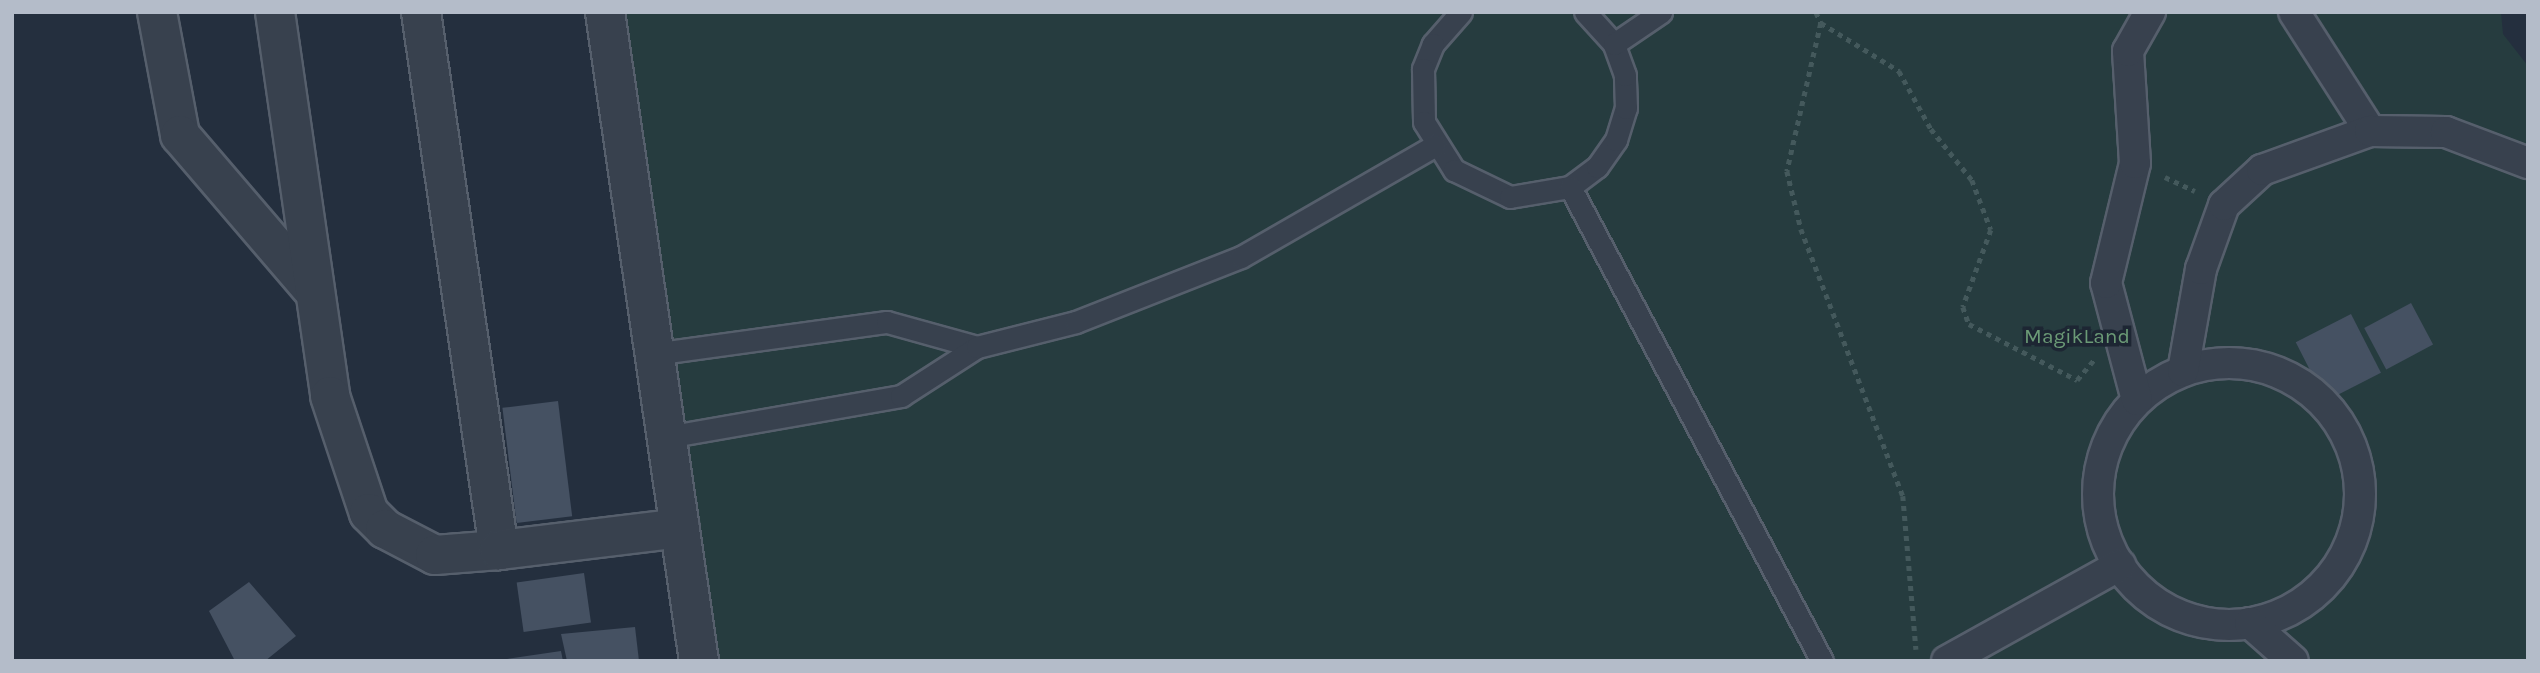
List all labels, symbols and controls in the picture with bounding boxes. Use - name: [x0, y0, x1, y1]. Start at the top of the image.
- park label: MagikLand: [2024, 323, 2130, 349]

